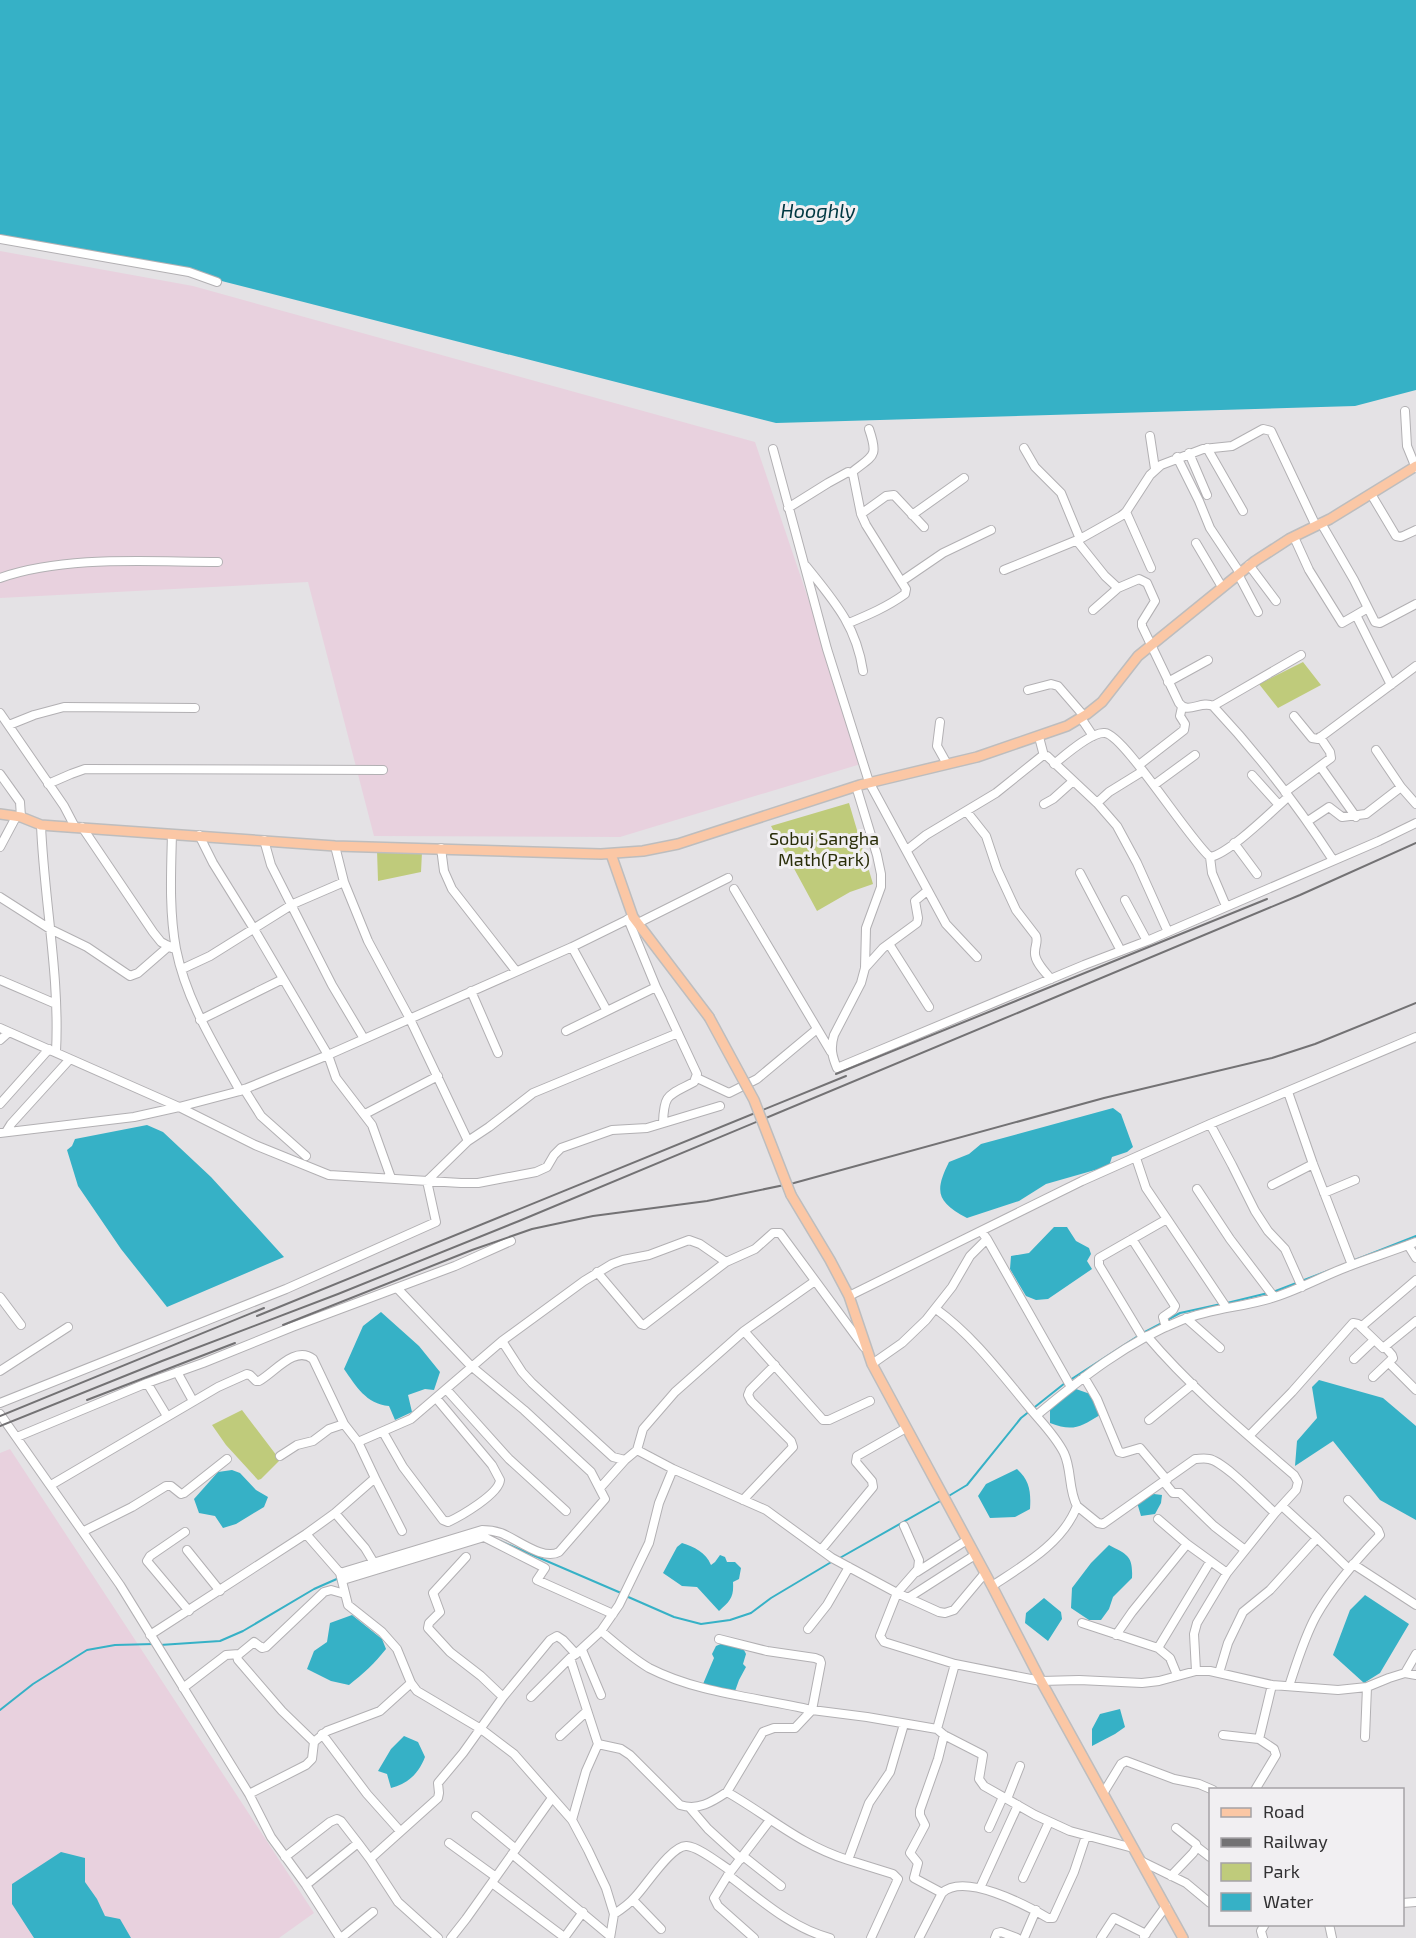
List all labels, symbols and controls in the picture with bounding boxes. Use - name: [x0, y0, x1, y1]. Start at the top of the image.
- water label: Hooghly: [780, 198, 856, 223]
- park label: Sobuj Sangha Math(Park): [769, 827, 879, 870]
- legend: [1209, 1788, 1404, 1926]
- text: Road: [1263, 1800, 1304, 1822]
- text: Railway: [1263, 1830, 1328, 1852]
- text: Park: [1263, 1860, 1300, 1882]
- text: Water: [1263, 1890, 1313, 1912]

